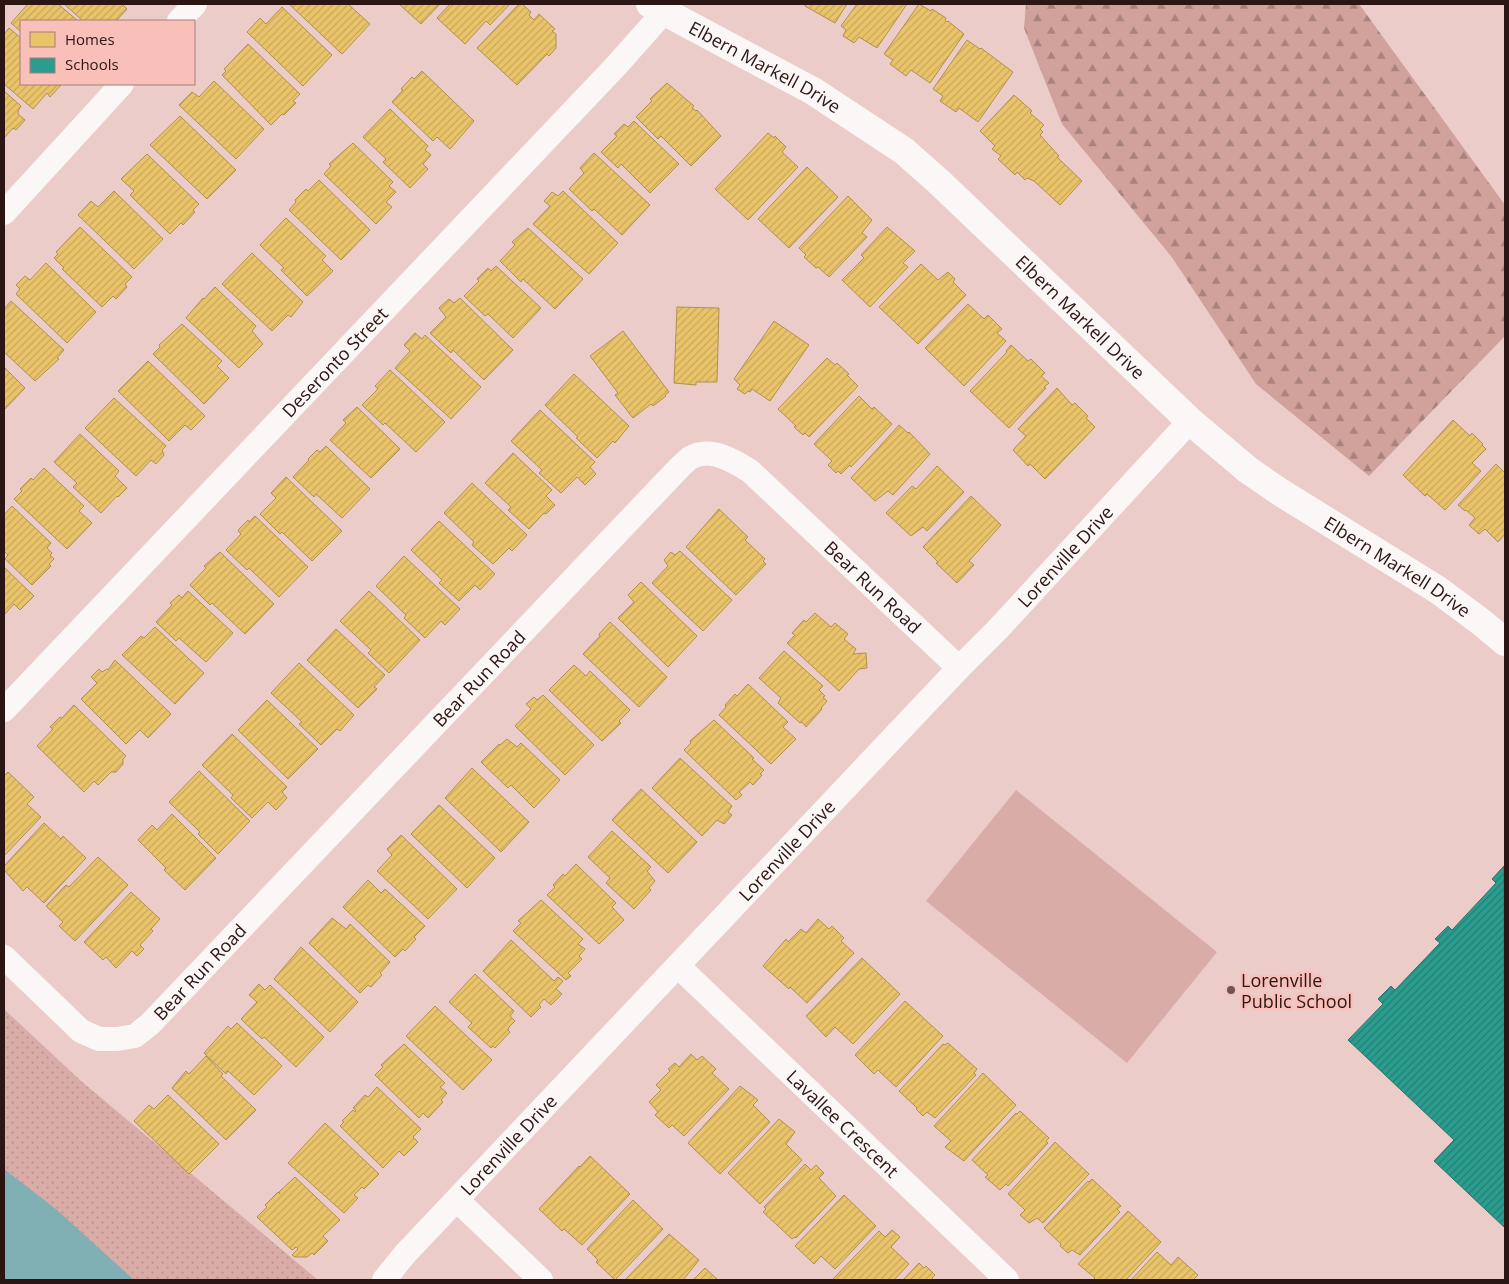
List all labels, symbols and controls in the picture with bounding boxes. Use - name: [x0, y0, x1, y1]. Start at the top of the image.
- street label: Elbern Markell Drive: [685, 15, 846, 118]
- legend: [20, 20, 195, 85]
- text: Homes: [65, 29, 115, 49]
- text: Schools: [65, 54, 119, 74]
- street label: Elbern Markell Drive: [1011, 250, 1150, 384]
- street label: Deseronto Street: [277, 302, 393, 422]
- street label: Lorenville Drive: [1012, 500, 1118, 612]
- street label: Elbern Markell Drive: [1320, 510, 1476, 622]
- street label: Bear Run Road: [819, 535, 927, 638]
- street label: Bear Run Road: [427, 625, 530, 732]
- street label: Lorenville Drive: [733, 795, 840, 906]
- street label: Bear Run Road: [148, 918, 251, 1025]
- place label: Lorenville Public School: [1241, 968, 1352, 1013]
- marker: Lorenville Public School: [1225, 984, 1237, 996]
- street label: Lavallee Crescent: [782, 1064, 904, 1183]
- street label: Lorenville Drive: [455, 1089, 562, 1200]

